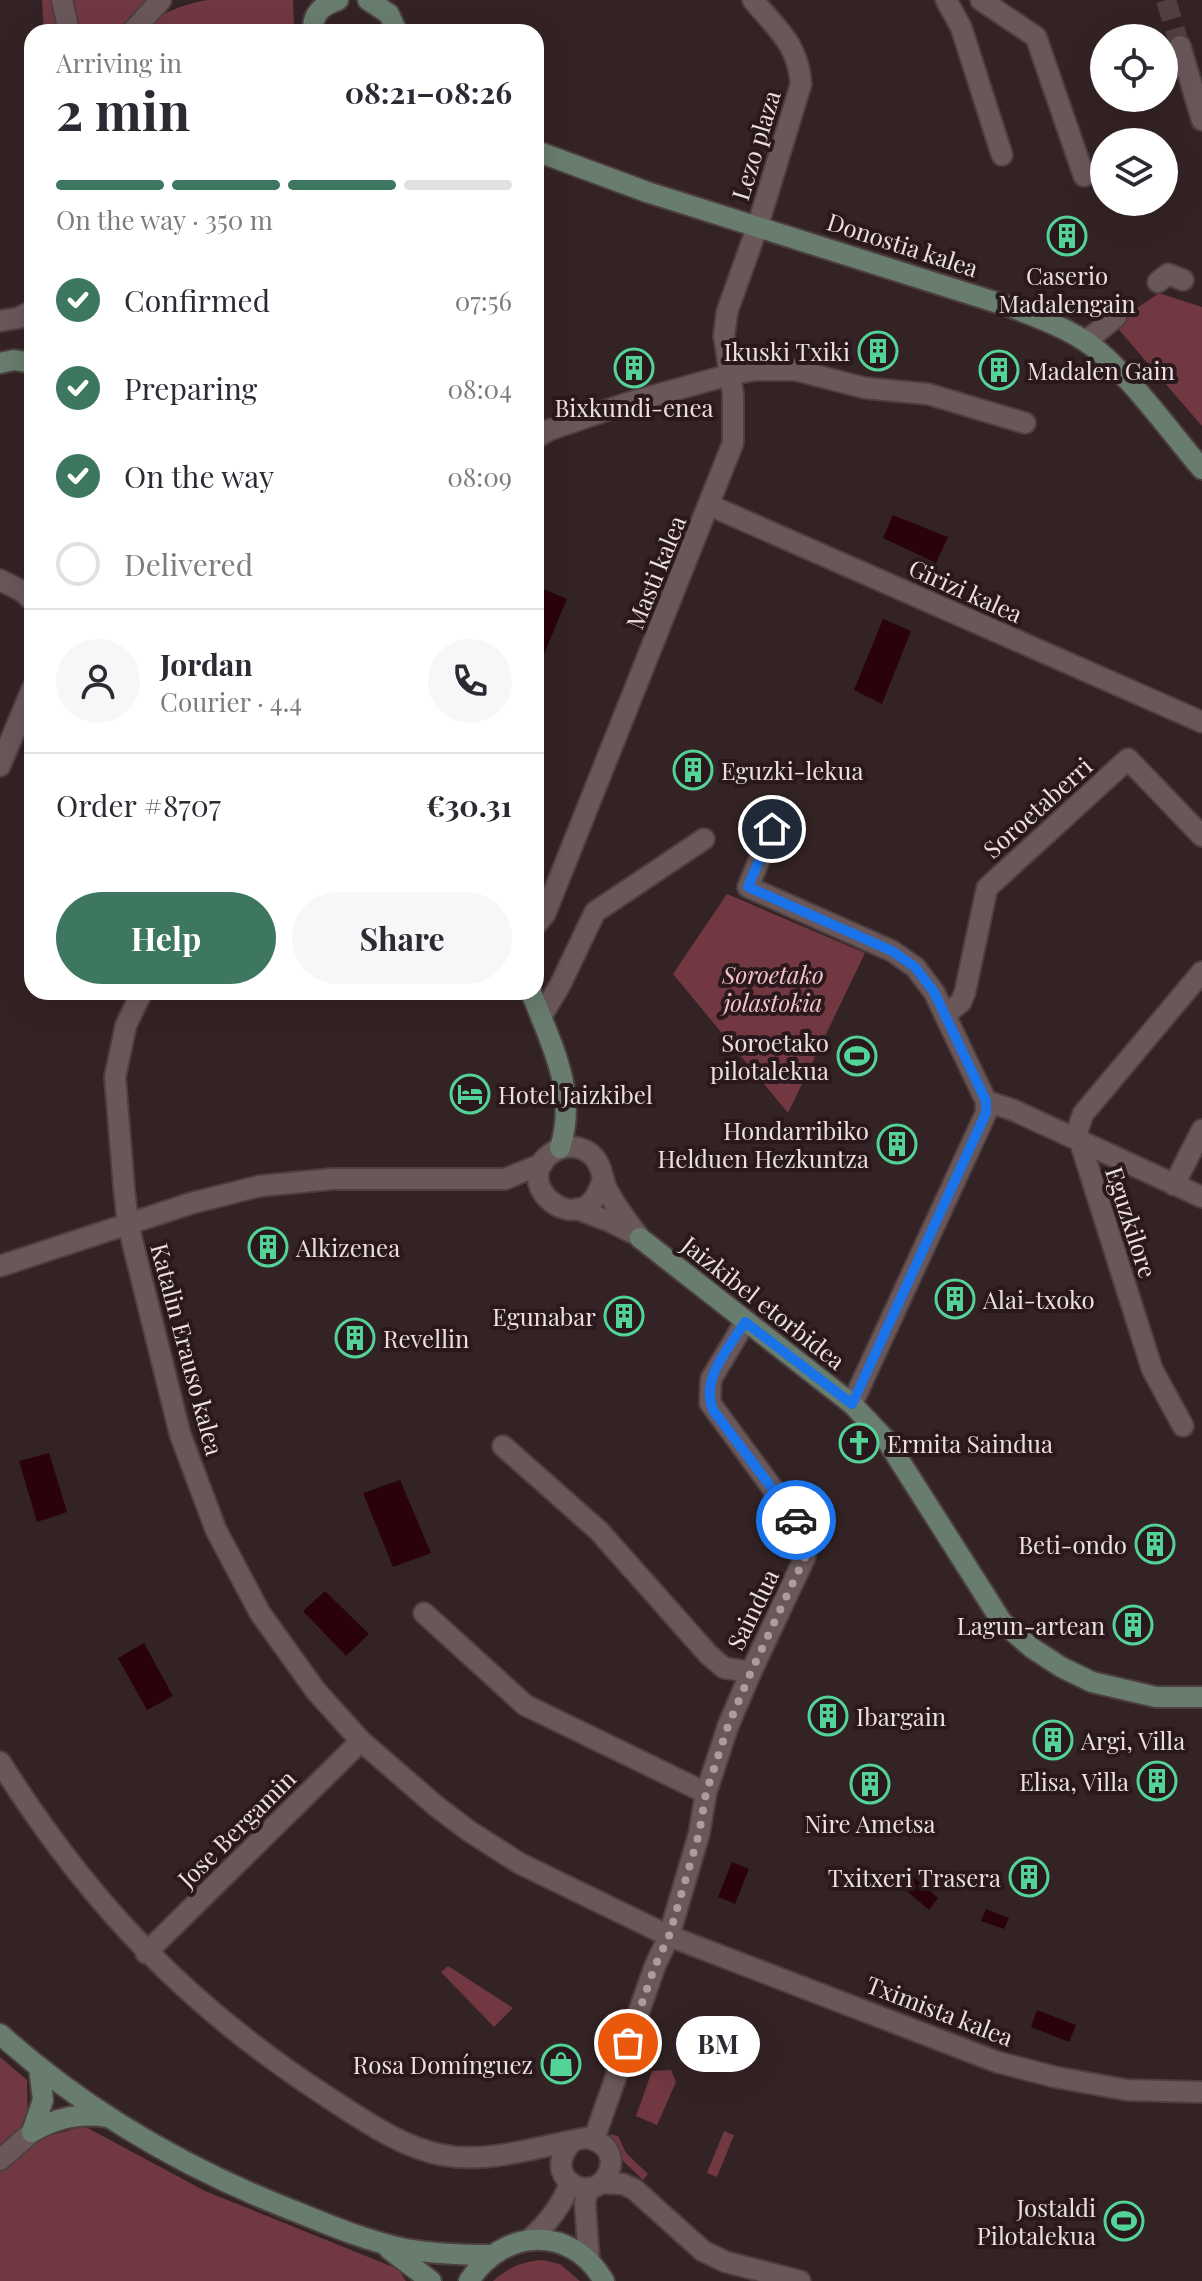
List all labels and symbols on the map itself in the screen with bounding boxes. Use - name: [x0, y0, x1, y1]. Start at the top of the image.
- street label: Lezo plaza: [723, 86, 787, 204]
- street label: Donostia kalea: [823, 205, 983, 283]
- building icon: Caserio Madalengain: [1046, 215, 1088, 257]
- place label: Caserio Madalengain: [998, 259, 1136, 319]
- building icon: Ikuski Txiki: [857, 330, 899, 372]
- place label: Ikuski Txiki: [724, 335, 850, 367]
- building icon: Bixkundi-enea: [613, 347, 655, 389]
- building icon: Madalen Gain: [978, 349, 1020, 391]
- place label: Madalen Gain: [1027, 354, 1175, 386]
- place label: Bixkundi-enea: [555, 391, 714, 423]
- street label: Masti kalea: [618, 510, 692, 634]
- street label: Girizi kalea: [904, 551, 1028, 629]
- building icon: Eguzki-lekua: [672, 749, 714, 791]
- street label: Soroetaberri: [976, 750, 1098, 864]
- place label: Eguzki-lekua: [721, 754, 863, 786]
- pin: [738, 795, 806, 863]
- park label: Soroetako jolastokia: [720, 958, 824, 1018]
- place label: Soroetako pilotalekua: [710, 1026, 829, 1086]
- sports icon: Soroetako pilotalekua: [836, 1035, 878, 1077]
- hotel icon: Hotel Jaizkibel: [449, 1073, 491, 1115]
- place label: Hotel Jaizkibel: [498, 1078, 653, 1110]
- place label: Hondarribiko Helduen Hezkuntza: [658, 1114, 869, 1174]
- building icon: Hondarribiko Helduen Hezkuntza: [876, 1123, 918, 1165]
- street label: Eguzkilore: [1099, 1162, 1165, 1282]
- building icon: Alkizenea: [247, 1226, 289, 1268]
- street label: Jaizkibel etorbidea: [675, 1228, 852, 1376]
- place label: Alkizenea: [295, 1231, 400, 1263]
- street label: Katalin Erauso kalea: [144, 1239, 232, 1459]
- building icon: Alai-txoko: [934, 1278, 976, 1320]
- place label: Alai-txoko: [982, 1283, 1095, 1315]
- building icon: Egunabar: [603, 1295, 645, 1337]
- place label: Egunabar: [492, 1300, 596, 1332]
- building icon: Revellin: [334, 1317, 376, 1359]
- place label: Revellin: [383, 1322, 469, 1354]
- church icon: Ermita Saindua: [838, 1422, 880, 1464]
- place label: Ermita Saindua: [887, 1427, 1053, 1459]
- courier: [756, 1480, 836, 1560]
- building icon: Beti-ondo: [1134, 1523, 1176, 1565]
- place label: Beti-ondo: [1018, 1528, 1127, 1560]
- street label: Saindua: [719, 1563, 785, 1655]
- building icon: Lagun-artean: [1112, 1604, 1154, 1646]
- place label: Lagun-artean: [957, 1609, 1105, 1641]
- building icon: Ibargain: [807, 1695, 849, 1737]
- place label: Ibargain: [856, 1700, 946, 1732]
- building icon: Argi, Villa: [1032, 1719, 1074, 1761]
- place label: Argi, Villa: [1080, 1724, 1185, 1756]
- building icon: Elisa, Villa: [1136, 1760, 1178, 1802]
- street label: Jose Bergamin: [169, 1762, 302, 1895]
- building icon: Nire Ametsa: [849, 1763, 891, 1805]
- place label: Elisa, Villa: [1019, 1765, 1129, 1797]
- place label: Nire Ametsa: [805, 1807, 936, 1839]
- building icon: Txitxeri Trasera: [1008, 1856, 1050, 1898]
- place label: Txitxeri Trasera: [828, 1861, 1001, 1893]
- street label: Tximista kalea: [862, 1967, 1018, 2053]
- pin: [594, 2009, 662, 2077]
- callout: BM: [676, 2015, 760, 2071]
- shop icon: Rosa Domínguez: [540, 2043, 582, 2085]
- place label: Rosa Domínguez: [353, 2048, 533, 2080]
- place label: Jostaldi Pilotalekua: [977, 2191, 1096, 2251]
- sports icon: Jostaldi Pilotalekua: [1103, 2200, 1145, 2242]

